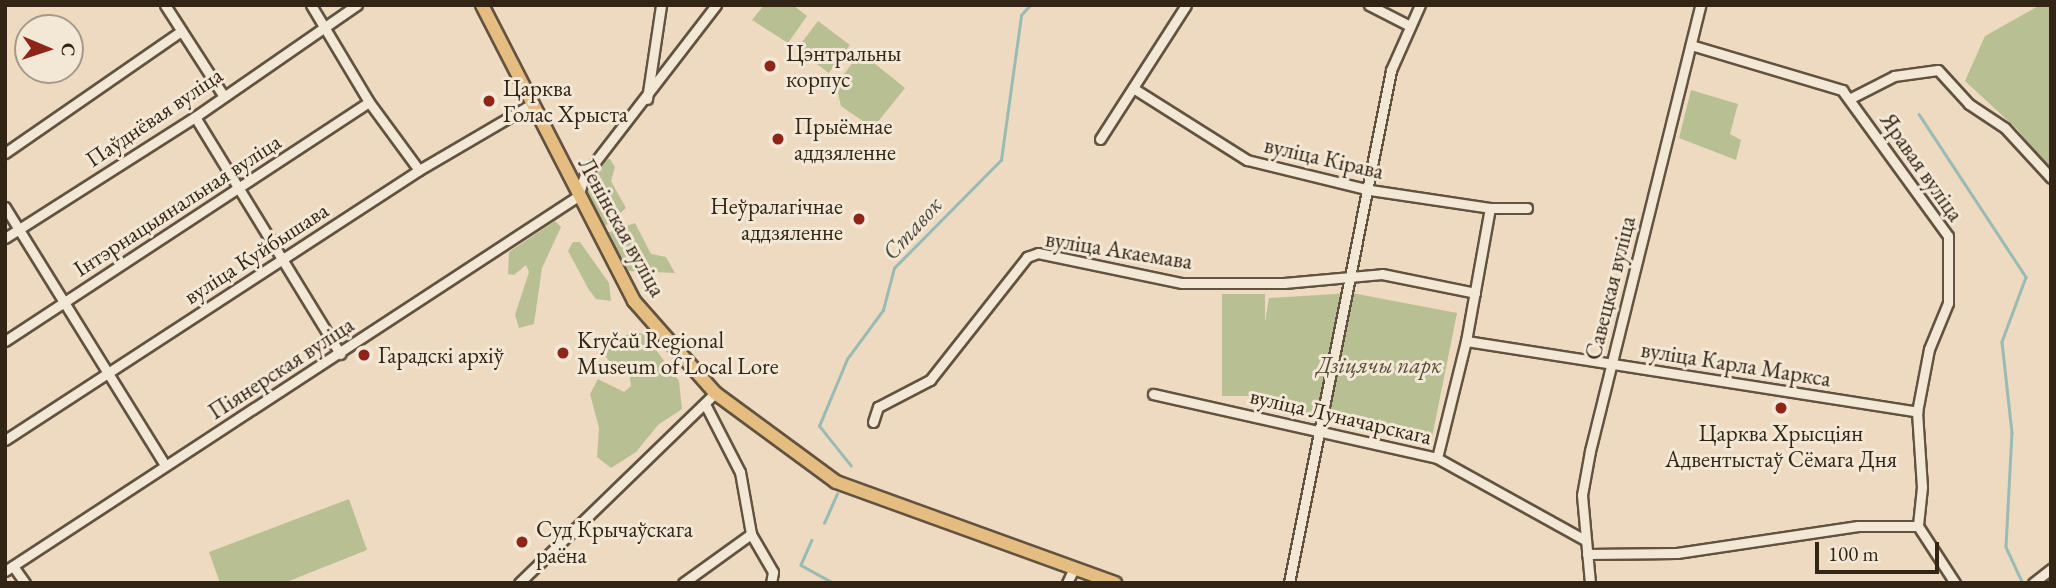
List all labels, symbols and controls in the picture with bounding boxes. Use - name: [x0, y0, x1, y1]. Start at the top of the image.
- north arrow: [14, 14, 84, 84]
- place label: Цэнтральны корпус: [786, 39, 901, 93]
- text: С: [56, 42, 81, 57]
- marker: Цэнтральны корпус: [760, 56, 780, 76]
- street label: Паўднёвая вуліца: [80, 61, 228, 173]
- place label: Царква Голас Хрыста: [503, 74, 628, 128]
- marker: Царква Голас Хрыста: [481, 93, 497, 109]
- street label: Яравая вуліца: [1874, 107, 1970, 227]
- place label: Прыёмнае аддзяленне: [794, 112, 896, 166]
- street label: Інтэрнацыянальная вуліца: [68, 128, 286, 282]
- marker: Прыёмнае аддзяленне: [768, 129, 788, 149]
- street label: вуліца Кірава: [1262, 131, 1386, 185]
- street label: Ленінская вуліца: [572, 152, 672, 302]
- water label: Ставок: [876, 190, 948, 266]
- place label: Неўралагічнае аддзяленне: [710, 192, 843, 246]
- street label: вуліца Куйбышава: [179, 196, 333, 310]
- marker: Неўралагічнае аддзяленне: [849, 209, 869, 229]
- street label: Савецкая вуліца: [1579, 213, 1641, 363]
- street label: вуліца Акаемава: [1044, 225, 1194, 275]
- street label: Піянерская вуліца: [203, 311, 359, 425]
- place label: Kryčaŭ Regional Museum of Local Lore: [577, 326, 779, 380]
- street label: вуліца Карла Маркса: [1639, 335, 1833, 393]
- place label: Гарадскі архіў: [378, 341, 504, 369]
- marker: Kryčaŭ Regional Museum of Local Lore: [555, 345, 571, 361]
- marker: Гарадскі архіў: [356, 347, 372, 363]
- park label: Дзіцячы парк: [1316, 351, 1442, 379]
- street label: вуліца Луначарскага: [1247, 382, 1435, 450]
- marker: Царква Хрысціян Адвентыстаў Сёмага Дня: [1773, 400, 1789, 416]
- place label: Царква Хрысціян Адвентыстаў Сёмага Дня: [1665, 419, 1897, 473]
- place label: Суд Крычаўскага раёна: [536, 515, 693, 569]
- scale bar: [1818, 528, 1942, 572]
- marker: Суд Крычаўскага раёна: [514, 534, 530, 550]
- text: 100 m: [1828, 540, 1879, 567]

